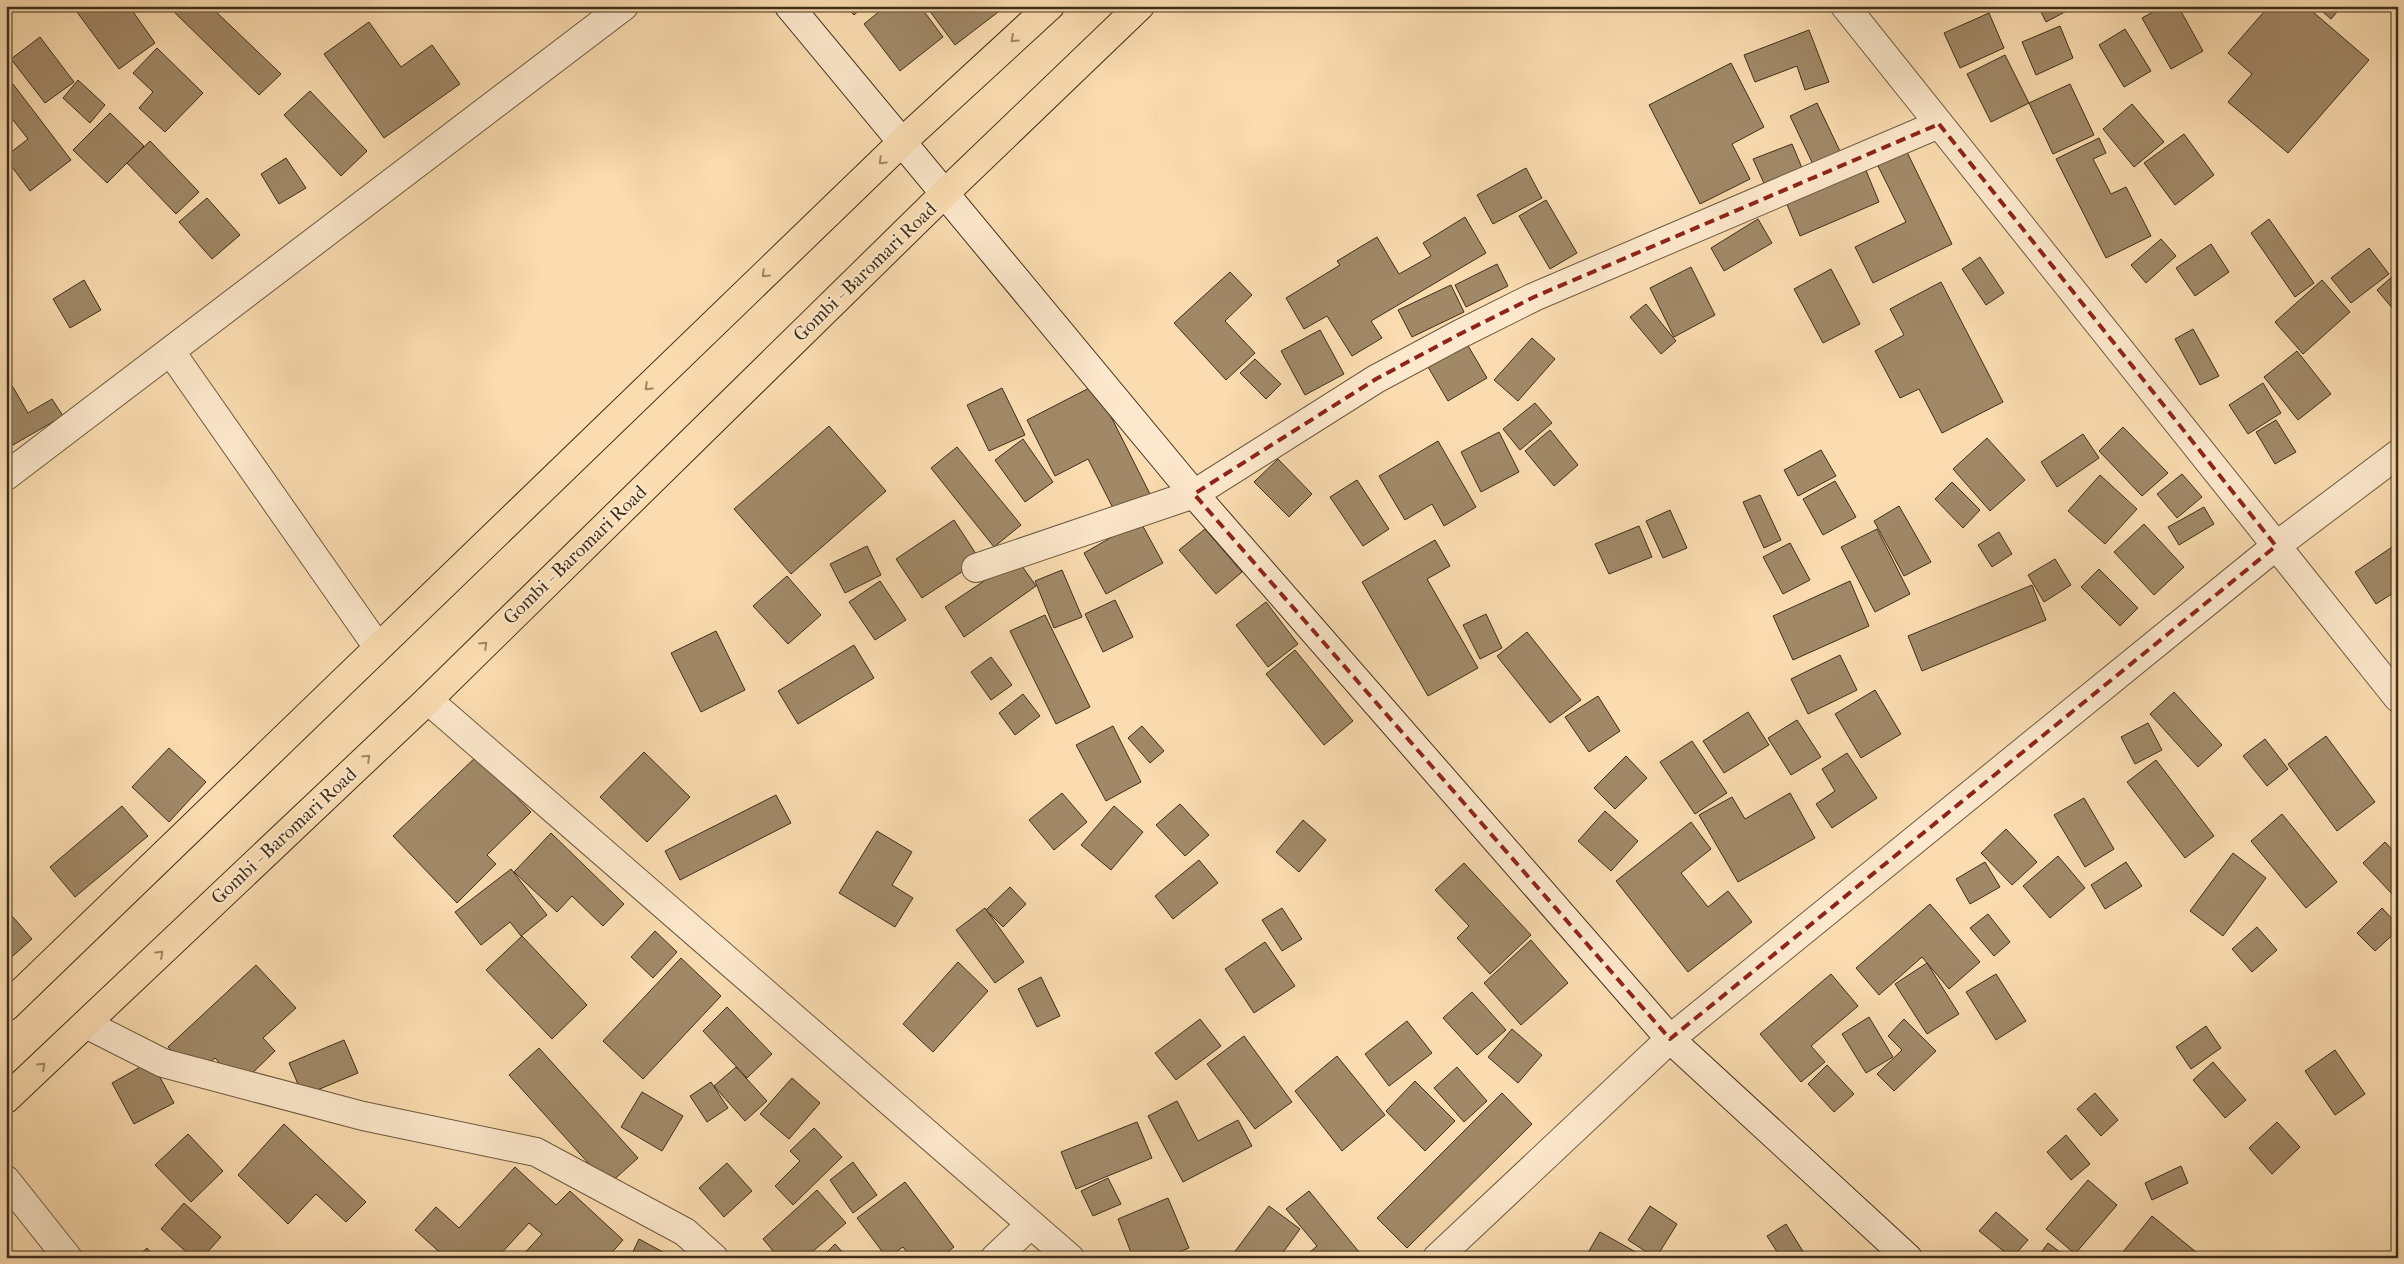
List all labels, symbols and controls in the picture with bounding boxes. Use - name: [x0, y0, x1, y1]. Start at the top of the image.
- one-way arrow: [1011, 33, 1020, 42]
- one-way arrow: [879, 155, 888, 164]
- street label: Gombi - Baromari Road: [789, 197, 942, 346]
- one-way arrow: [762, 268, 771, 277]
- one-way arrow: [644, 381, 653, 390]
- street label: Gombi - Baromari Road: [499, 480, 652, 629]
- one-way arrow: [478, 642, 487, 651]
- one-way arrow: [361, 755, 370, 764]
- street label: Gombi - Baromari Road: [207, 763, 362, 909]
- one-way arrow: [154, 951, 163, 960]
- one-way arrow: [36, 1063, 45, 1072]

